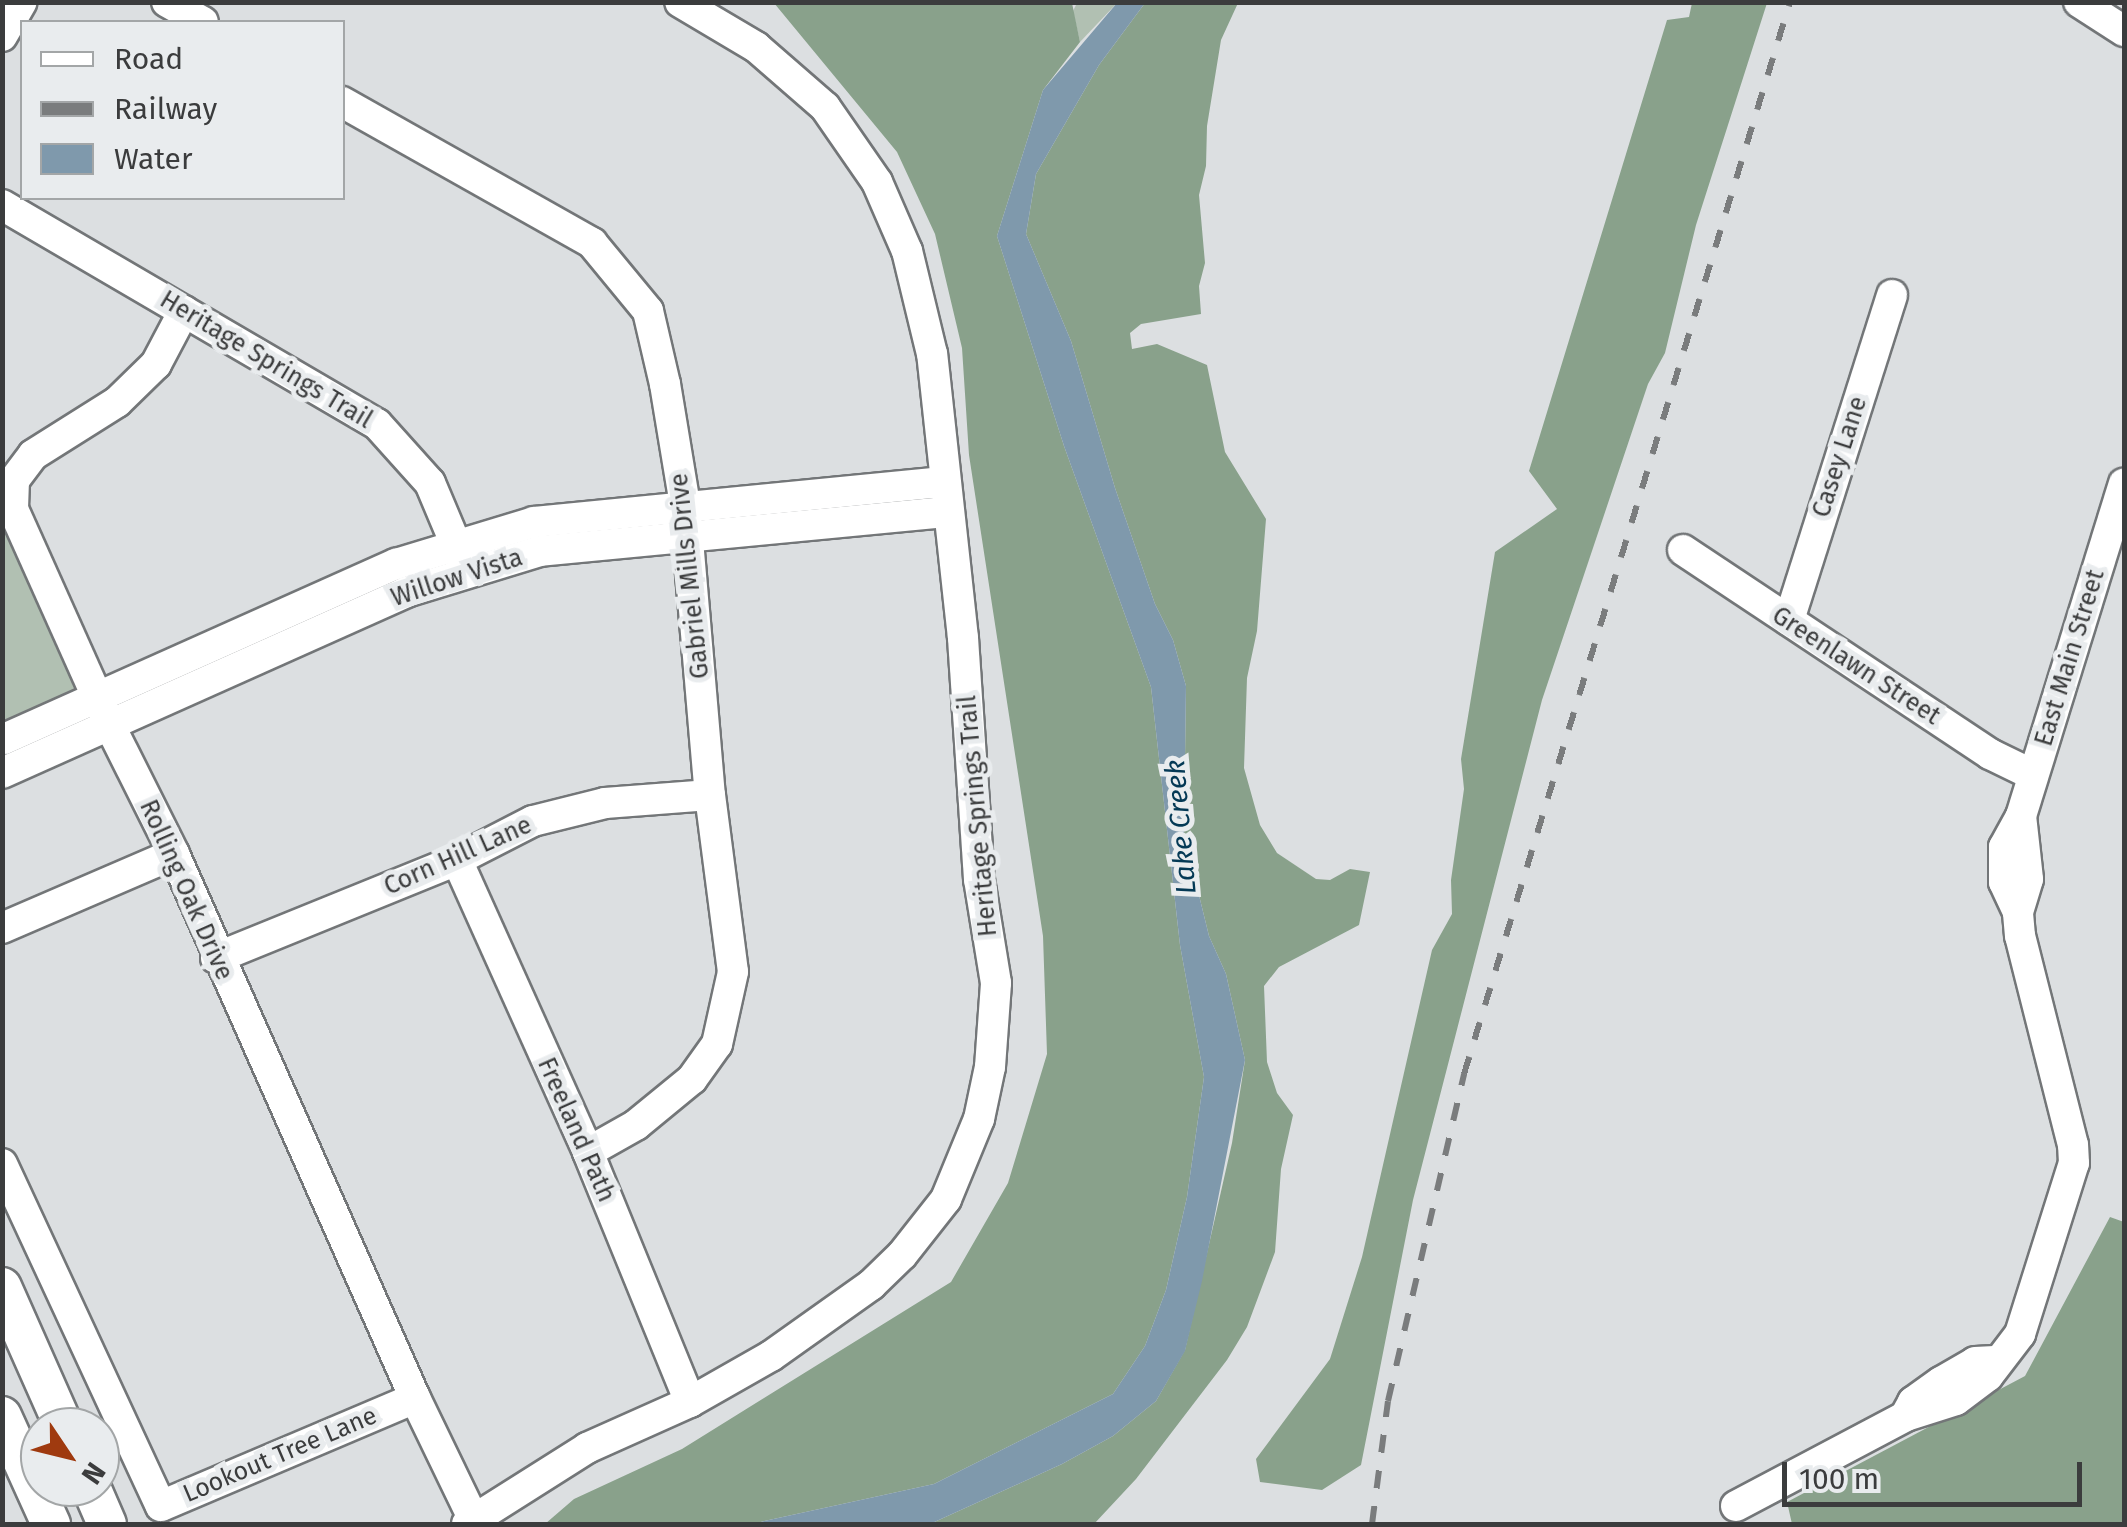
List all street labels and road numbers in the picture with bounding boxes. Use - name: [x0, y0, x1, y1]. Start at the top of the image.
- street label: Heritage Springs Trail: [154, 285, 378, 435]
- street label: Casey Lane: [1806, 393, 1874, 521]
- street label: Gabriel Mills Drive: [664, 472, 716, 680]
- street label: Willow Vista: [387, 543, 527, 613]
- street label: East Main Street: [2029, 566, 2111, 750]
- street label: Greenlawn Street: [1766, 601, 1946, 731]
- street label: Heritage Springs Trail: [953, 694, 1003, 938]
- street label: Rolling Oak Drive: [133, 795, 239, 985]
- street label: Corn Hill Lane: [380, 810, 536, 902]
- street label: Freeland Path: [531, 1053, 621, 1207]
- street label: Lookout Tree Lane: [179, 1401, 381, 1509]

